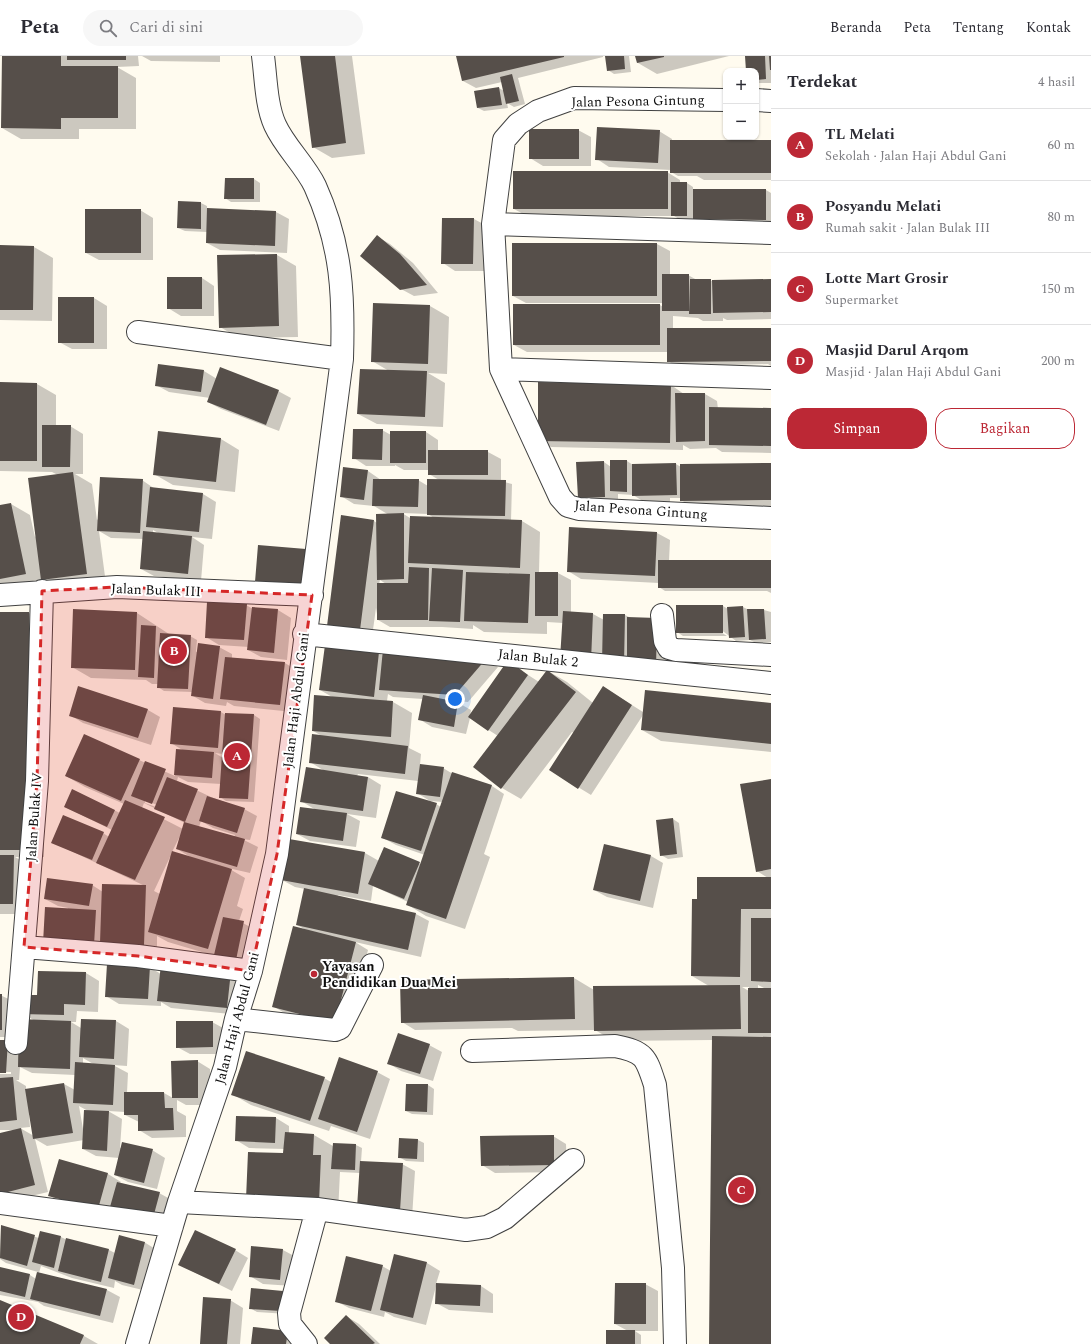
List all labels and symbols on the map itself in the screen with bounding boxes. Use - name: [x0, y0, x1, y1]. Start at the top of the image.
- street label: Jalan Pesona Gintung: [571, 89, 705, 113]
- street label: Jalan Pesona Gintung: [574, 495, 708, 525]
- street label: Jalan Bulak III: [111, 578, 201, 602]
- street label: Jalan Haji Abdul Gani: [277, 631, 315, 769]
- pin: B: [161, 636, 187, 666]
- street label: Jalan Bulak 2: [497, 643, 579, 673]
- your location: [445, 689, 465, 709]
- pin: A: [224, 741, 250, 771]
- street label: Jalan Bulak IV: [20, 772, 48, 862]
- street label: Jalan Haji Abdul Gani: [209, 949, 265, 1087]
- place label: Yayasan Pendidikan Dua Mei: [322, 956, 456, 993]
- marker: Yayasan Pendidikan Dua Mei: [309, 969, 319, 979]
- pin: C: [728, 1175, 754, 1205]
- pin: D: [8, 1302, 34, 1332]

